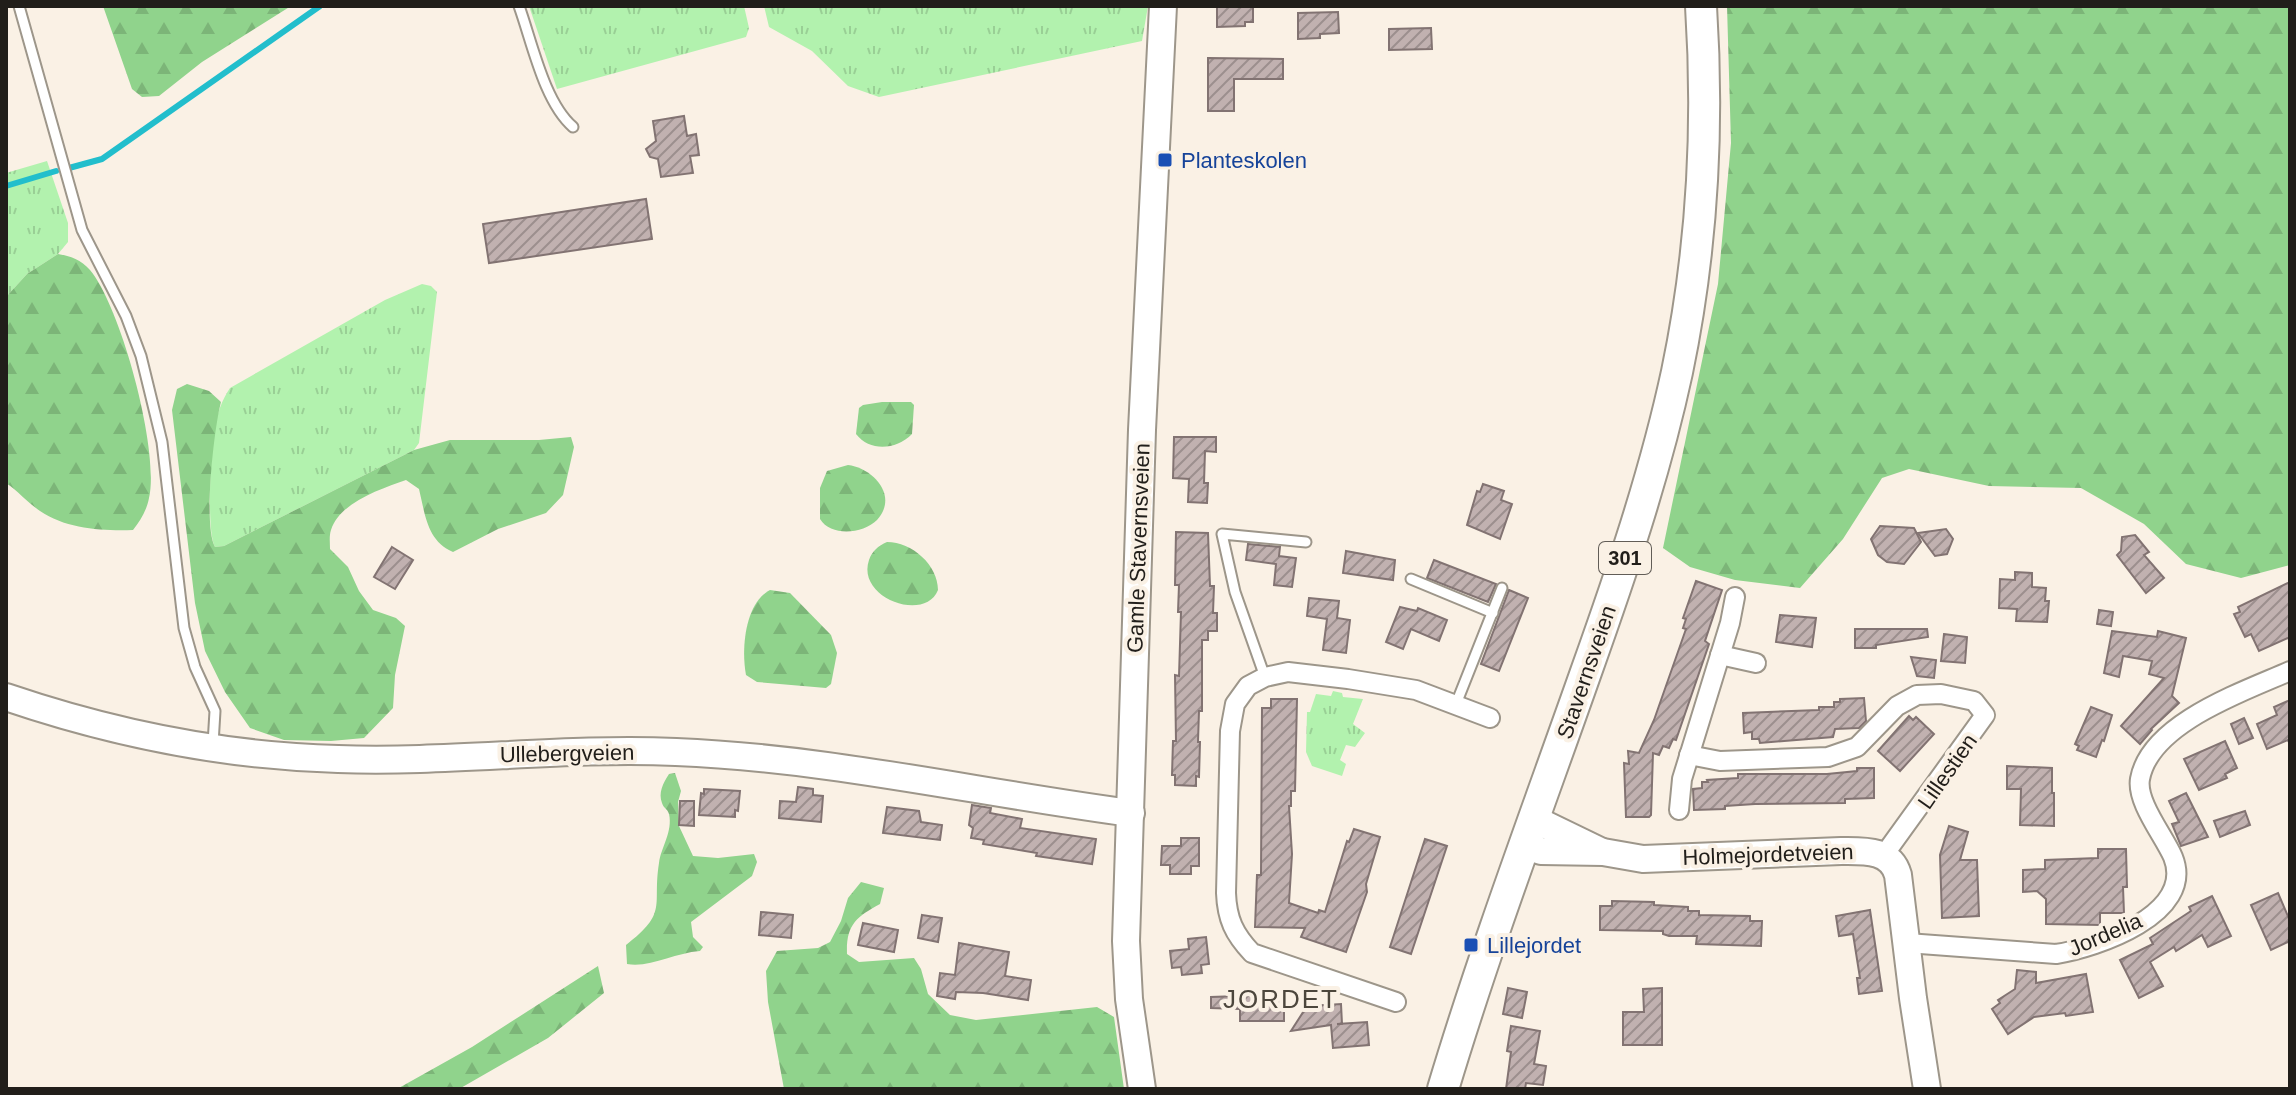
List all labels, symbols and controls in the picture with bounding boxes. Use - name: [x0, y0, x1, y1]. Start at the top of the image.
- place label: Planteskolen: [1181, 148, 1307, 173]
- marker: Planteskolen: [1156, 151, 1174, 169]
- street label: Gamle Stavernsveien: [1122, 442, 1155, 654]
- road number: 301: [1599, 542, 1651, 574]
- street label: Stavernsveien: [1552, 602, 1621, 742]
- street label: Lillestien: [1913, 729, 1982, 814]
- street label: Ullebergveien: [500, 740, 634, 767]
- street label: Holmejordetveien: [1682, 839, 1854, 870]
- street label: Jordelia: [2065, 908, 2146, 961]
- place label: Lillejordet: [1487, 933, 1581, 958]
- marker: Lillejordet: [1462, 936, 1480, 954]
- district label: JORDET: [1223, 984, 1339, 1014]

